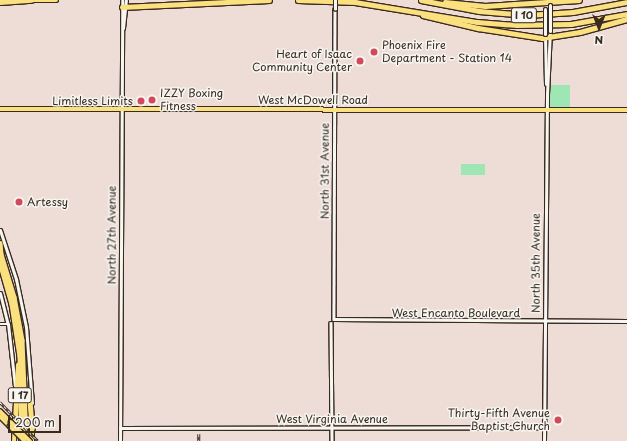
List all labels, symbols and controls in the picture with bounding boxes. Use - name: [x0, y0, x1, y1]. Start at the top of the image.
- road number: I 10: [510, 7, 538, 23]
- north arrow: [579, 8, 619, 48]
- text: N: [595, 32, 603, 49]
- place label: Phoenix Fire Department - Station 14: [382, 39, 512, 65]
- marker: Phoenix Fire Department - Station 14: [369, 47, 379, 57]
- place label: Heart of Isaac Community Center: [251, 48, 352, 74]
- marker: Heart of Isaac Community Center: [355, 56, 365, 66]
- place label: IZZY Boxing Fitness: [160, 87, 224, 113]
- street label: West McDowell Road: [258, 93, 368, 107]
- place label: Limitless Limits: [52, 94, 133, 108]
- marker: IZZY Boxing Fitness: [147, 95, 157, 105]
- marker: Limitless Limits: [136, 96, 146, 106]
- street label: North 31st Avenue: [318, 122, 332, 220]
- street label: North 27th Avenue: [105, 185, 119, 285]
- place label: Artessy: [27, 195, 68, 209]
- marker: Artessy: [14, 197, 24, 207]
- street label: North 35th Avenue: [529, 213, 543, 313]
- street label: West Encanto Boulevard: [392, 306, 520, 320]
- road number: I 17: [7, 387, 33, 403]
- scale bar: [10, 407, 63, 433]
- place label: Thirty-Fifth Avenue Baptist Church: [446, 407, 550, 433]
- street label: West Virginia Avenue: [276, 412, 388, 426]
- text: 200 m: [15, 413, 55, 431]
- marker: Thirty-Fifth Avenue Baptist Church: [553, 415, 563, 425]

